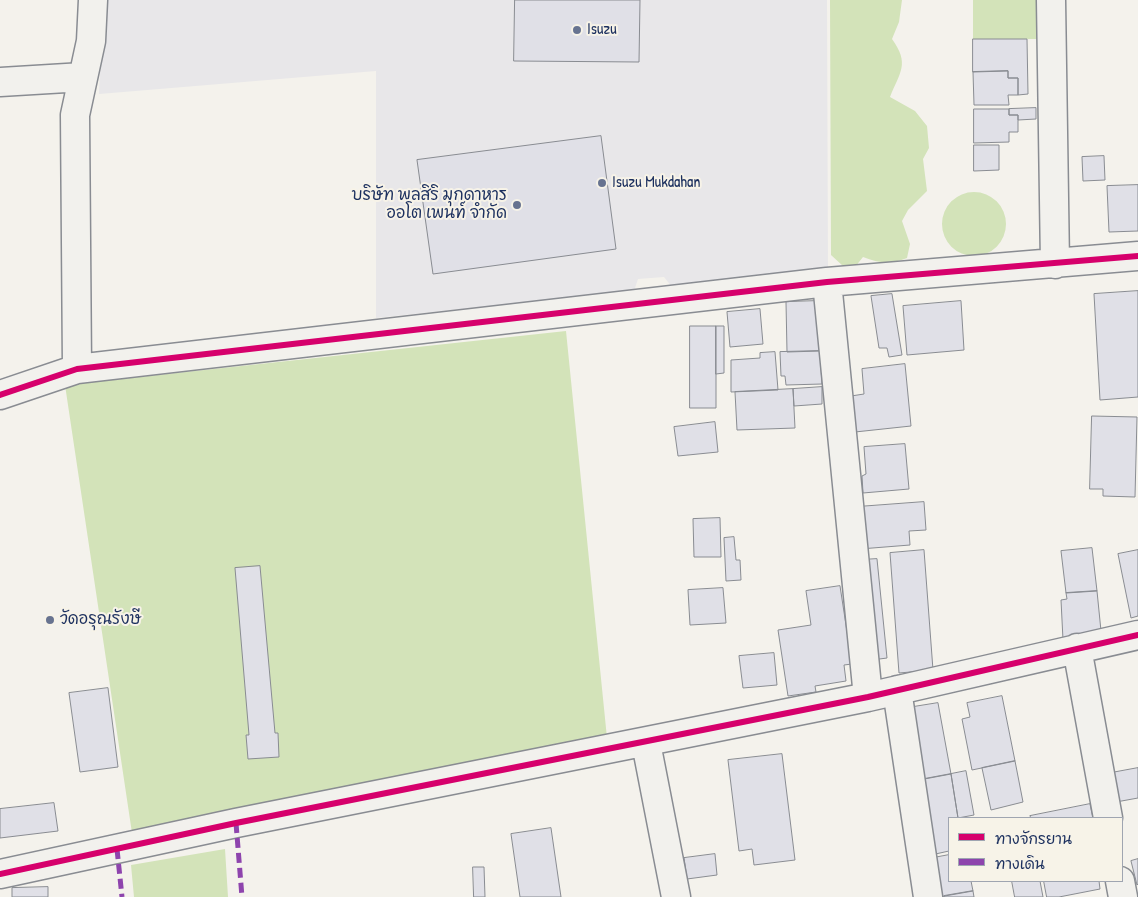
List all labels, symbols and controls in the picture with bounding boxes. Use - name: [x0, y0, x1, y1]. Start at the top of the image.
- place label: Isuzu: [587, 20, 617, 40]
- marker: Isuzu: [571, 24, 583, 36]
- place label: Isuzu Mukdahan: [612, 173, 701, 193]
- marker: Isuzu Mukdahan: [596, 177, 608, 189]
- place label: บริษัท พลสิริ มุกดาหาร ออโต เพนท์ จำกัด: [351, 186, 507, 224]
- marker: บริษัท พลสิริ มุกดาหาร ออโต เพนท์ จำกัด: [511, 199, 523, 211]
- place label: วัดอรุณรังษี: [60, 610, 141, 630]
- marker: วัดอรุณรังษี: [44, 614, 56, 626]
- legend: [948, 817, 1123, 882]
- text: ทางจักรยาน: [995, 828, 1072, 849]
- text: ทางเดิน: [995, 853, 1045, 874]

